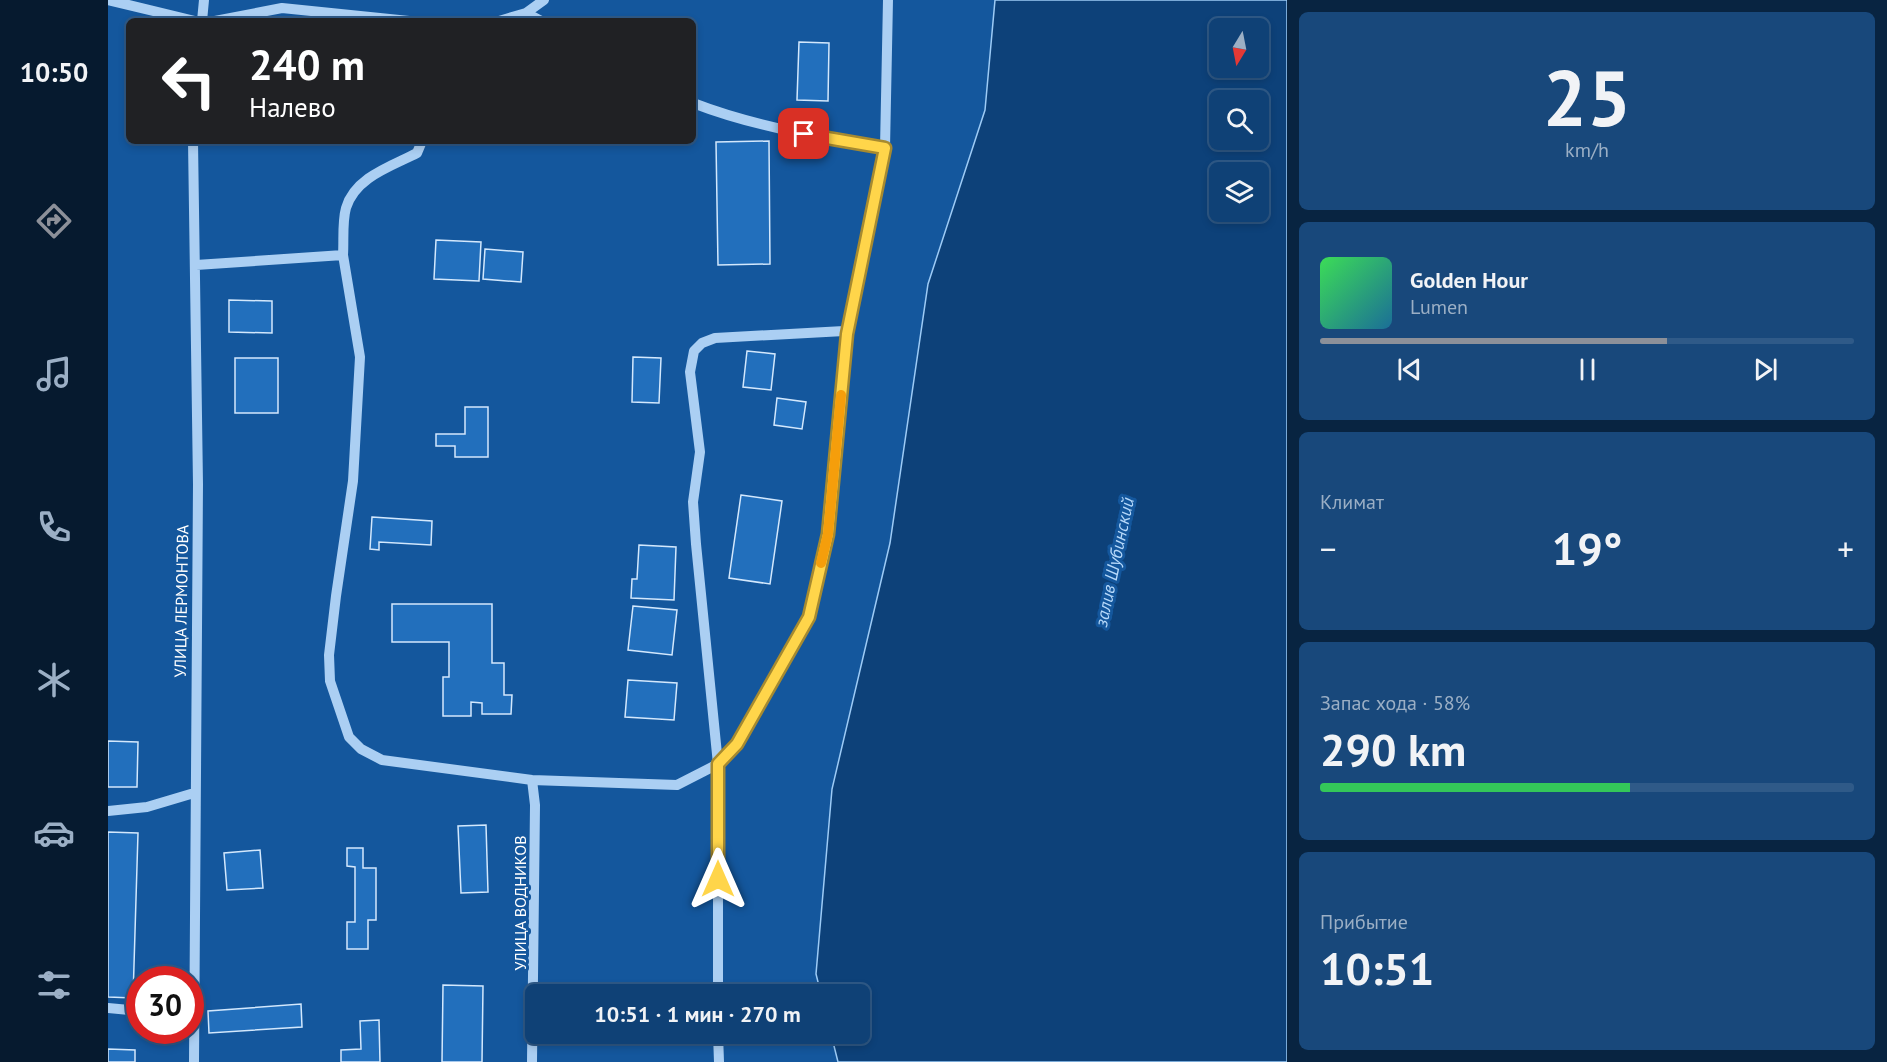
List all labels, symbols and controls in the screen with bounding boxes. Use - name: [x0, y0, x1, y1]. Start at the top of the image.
- north arrow: [1209, 18, 1269, 78]
- map controls: [1209, 18, 1269, 222]
- text: 240 m: [249, 37, 365, 92]
- icon: left: [150, 42, 228, 120]
- text: 25: [1543, 47, 1631, 148]
- text: 10:50: [20, 55, 88, 89]
- text: Налево: [249, 90, 336, 124]
- button: search: [1209, 90, 1269, 150]
- pin: [778, 108, 829, 159]
- icon: arrive: [787, 117, 820, 150]
- text: km/h: [1565, 137, 1609, 163]
- button: layers: [1209, 162, 1269, 222]
- icon: directions: [33, 200, 75, 242]
- text: Golden Hour: [1410, 266, 1528, 294]
- text: Lumen: [1410, 294, 1468, 320]
- icon: music: [33, 353, 75, 395]
- icon: previous: [1393, 353, 1426, 386]
- icon: pause: [1571, 353, 1604, 386]
- icon: next: [1749, 353, 1782, 386]
- text: Климат: [1320, 489, 1384, 515]
- water label: залив Шубинский: [1089, 495, 1139, 630]
- icon: phone: [33, 506, 75, 548]
- text: 19°: [1552, 519, 1622, 577]
- street label: УЛИЦА ЛЕРМОНТОВА: [170, 524, 192, 678]
- text: −: [1320, 527, 1337, 570]
- text: +: [1837, 527, 1854, 570]
- icon: climate: [33, 659, 75, 701]
- text: Запас хода · 58%: [1320, 690, 1470, 716]
- text: 290 km: [1320, 720, 1466, 778]
- icon: car: [33, 812, 75, 854]
- street label: УЛИЦА ВОДНИКОВ: [510, 835, 530, 971]
- position arrow: [686, 847, 750, 911]
- text: Прибытие: [1320, 909, 1408, 935]
- text: 10:51: [1320, 939, 1434, 997]
- icon: filters: [33, 964, 75, 1006]
- speed limit sign: 30: [126, 966, 204, 1044]
- text: 10:51 · 1 мин · 270 m: [594, 1000, 801, 1028]

